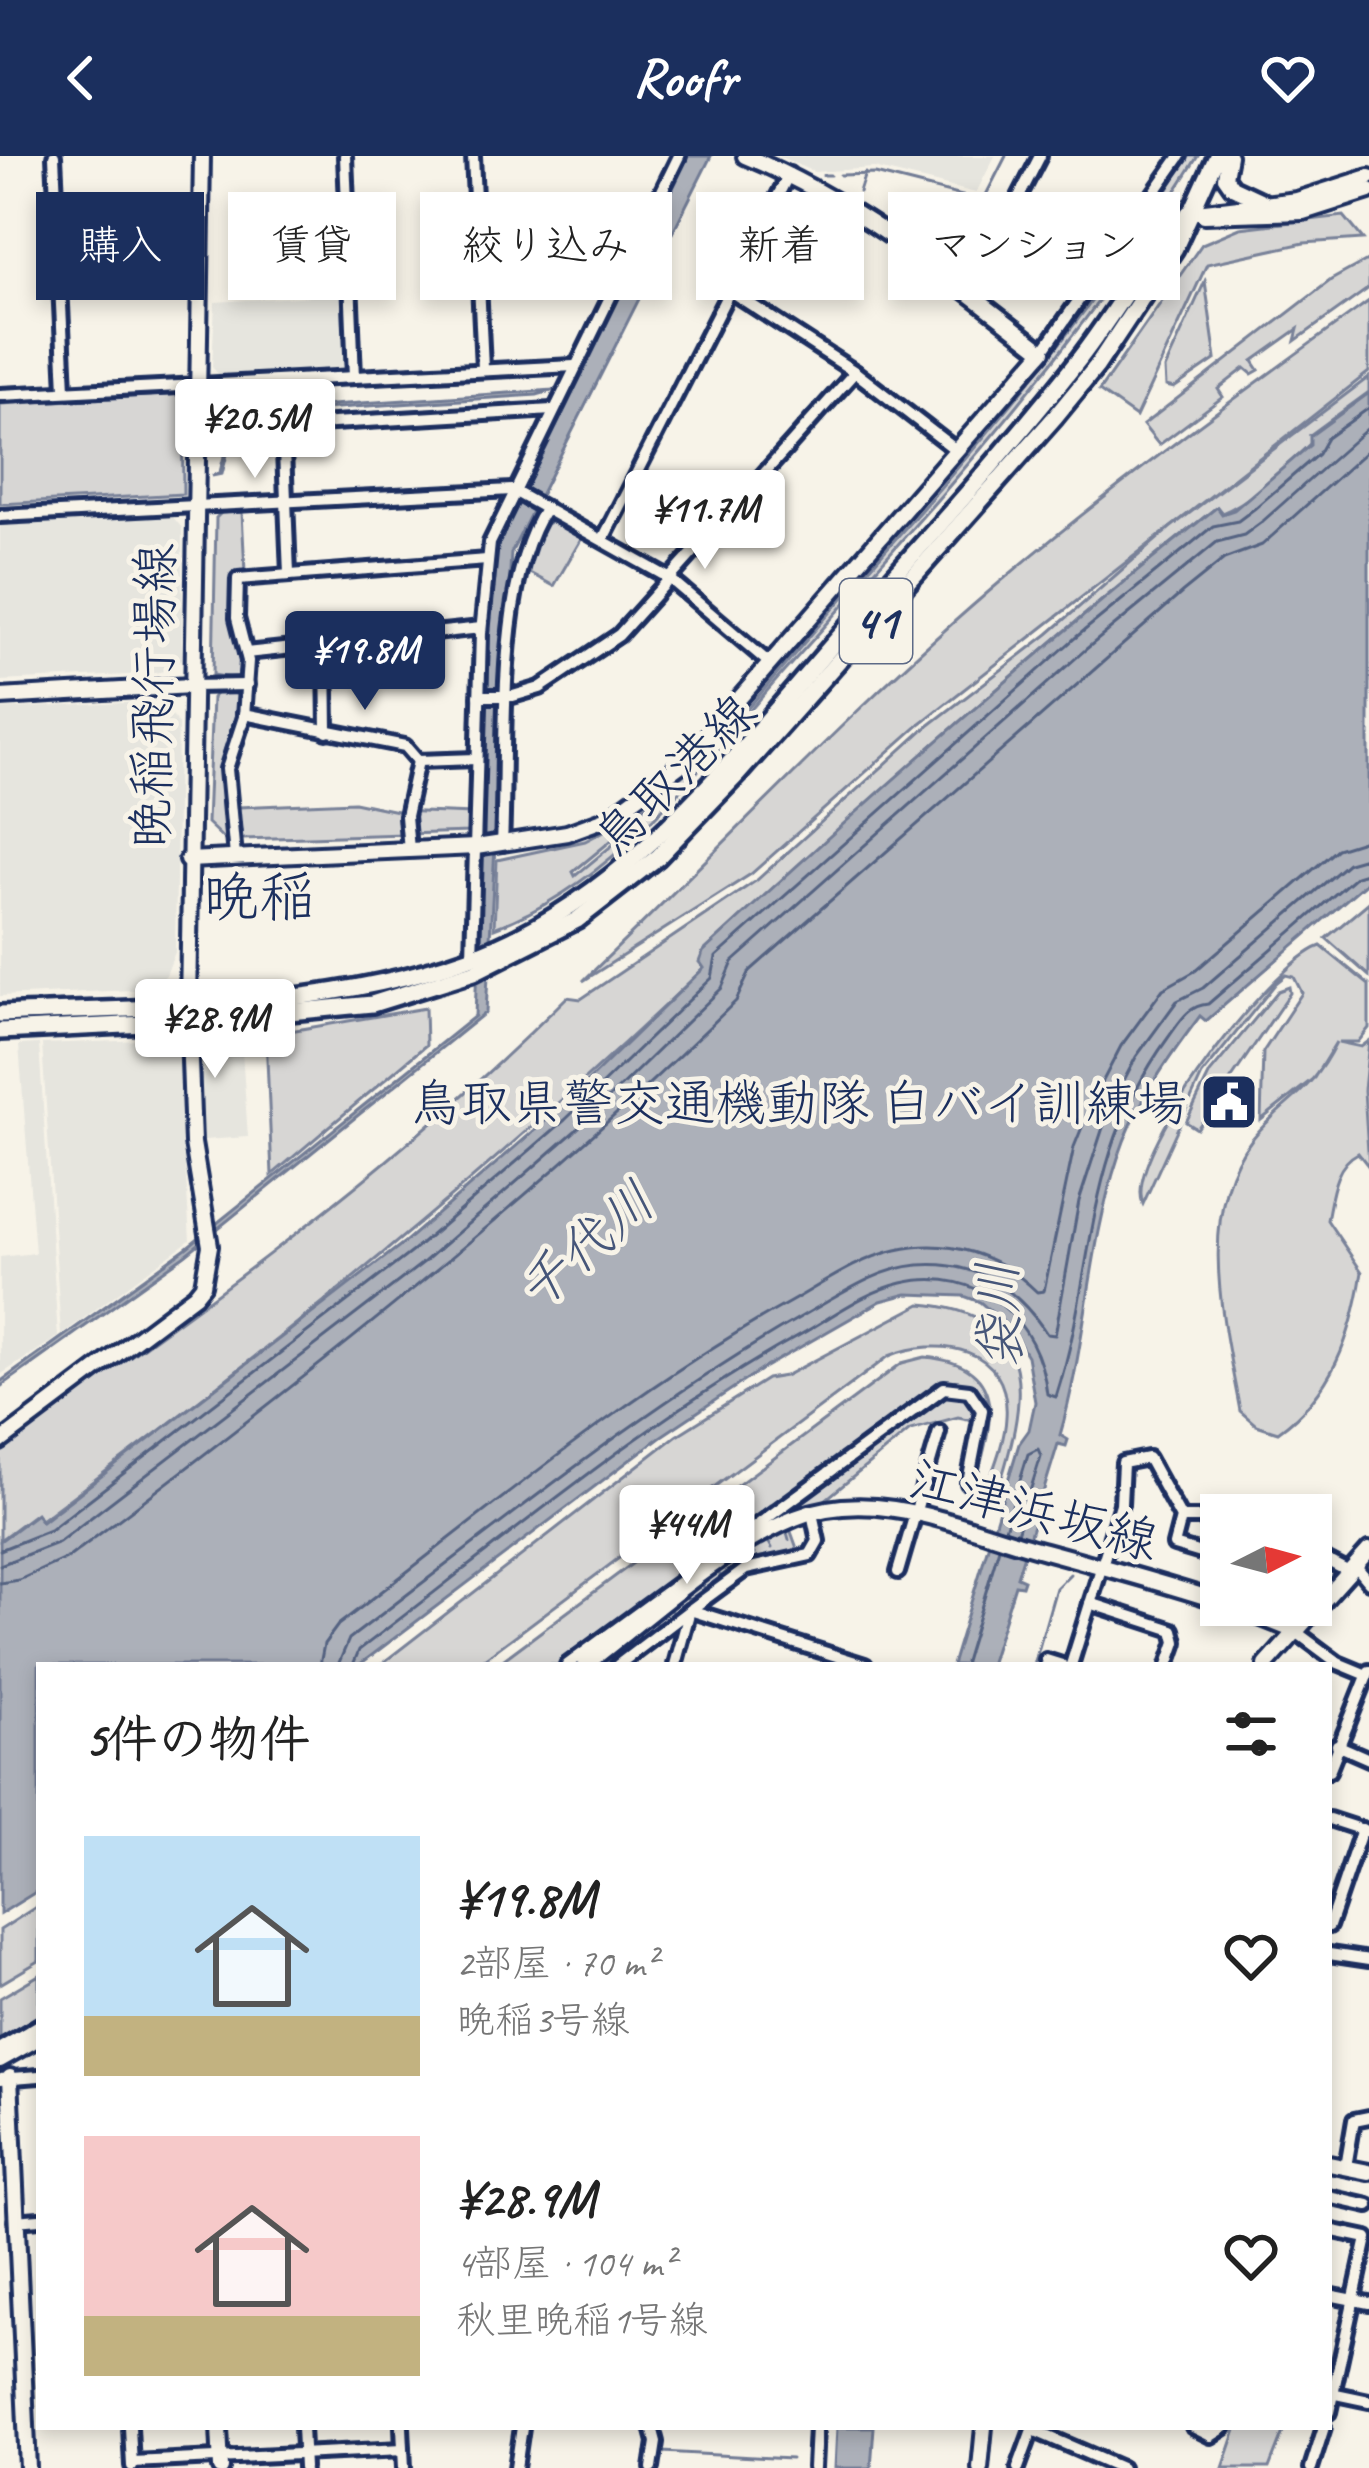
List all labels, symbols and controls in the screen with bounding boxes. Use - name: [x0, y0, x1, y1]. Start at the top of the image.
- text: Roofr: [633, 44, 736, 112]
- icon: back: [48, 45, 114, 111]
- icon: heart: [1255, 45, 1321, 111]
- chip: 購入: [36, 192, 204, 300]
- chip: 賃貸: [228, 192, 396, 300]
- chip: 絞り込み: [420, 192, 672, 300]
- chip: 新着: [696, 192, 864, 300]
- chip: マンション: [888, 192, 1180, 300]
- pin: ¥20.5M: [157, 379, 353, 481]
- text: ¥20.5M: [202, 393, 308, 442]
- pin: ¥11.7M: [607, 470, 803, 572]
- text: ¥11.7M: [652, 484, 758, 533]
- street label: 晩稲飛行場線: [118, 542, 188, 850]
- road number: 41: [840, 579, 912, 663]
- pin: ¥19.8M: [267, 611, 463, 713]
- text: ¥19.8M: [312, 625, 418, 674]
- street label: 鳥取港線: [580, 680, 769, 869]
- district label: 晩稲: [202, 861, 316, 933]
- pin: ¥28.9M: [117, 979, 313, 1081]
- text: ¥28.9M: [162, 993, 268, 1042]
- place label: 鳥取県警交通機動隊 白バイ訓練場: [410, 1071, 1187, 1135]
- public building icon: 鳥取県警交通機動隊 白バイ訓練場: [1198, 1071, 1260, 1133]
- water label: 千代川: [502, 1167, 669, 1325]
- water label: 袋川: [963, 1260, 1035, 1370]
- street label: 江津浜坂線: [902, 1446, 1165, 1574]
- pin: ¥44M: [616, 1485, 758, 1587]
- north arrow: [1200, 1494, 1332, 1626]
- map controls: [1200, 1494, 1332, 1626]
- text: ¥44M: [646, 1499, 728, 1548]
- icon: filters: [1218, 1701, 1284, 1767]
- text: 5件の物件: [84, 1707, 310, 1771]
- text: ¥19.8M: [456, 1867, 594, 1931]
- icon: home: [180, 1884, 324, 2028]
- icon: heart: [1218, 1923, 1284, 1989]
- text: 2部屋 · 70 m²: [456, 1939, 657, 1988]
- text: 晩稲3号線: [456, 1996, 630, 2045]
- text: ¥28.9M: [456, 2167, 594, 2231]
- icon: home: [180, 2184, 324, 2328]
- icon: heart: [1218, 2223, 1284, 2289]
- text: 4部屋 · 104 m²: [456, 2239, 674, 2288]
- text: 秋里晩稲1号線: [456, 2296, 708, 2345]

